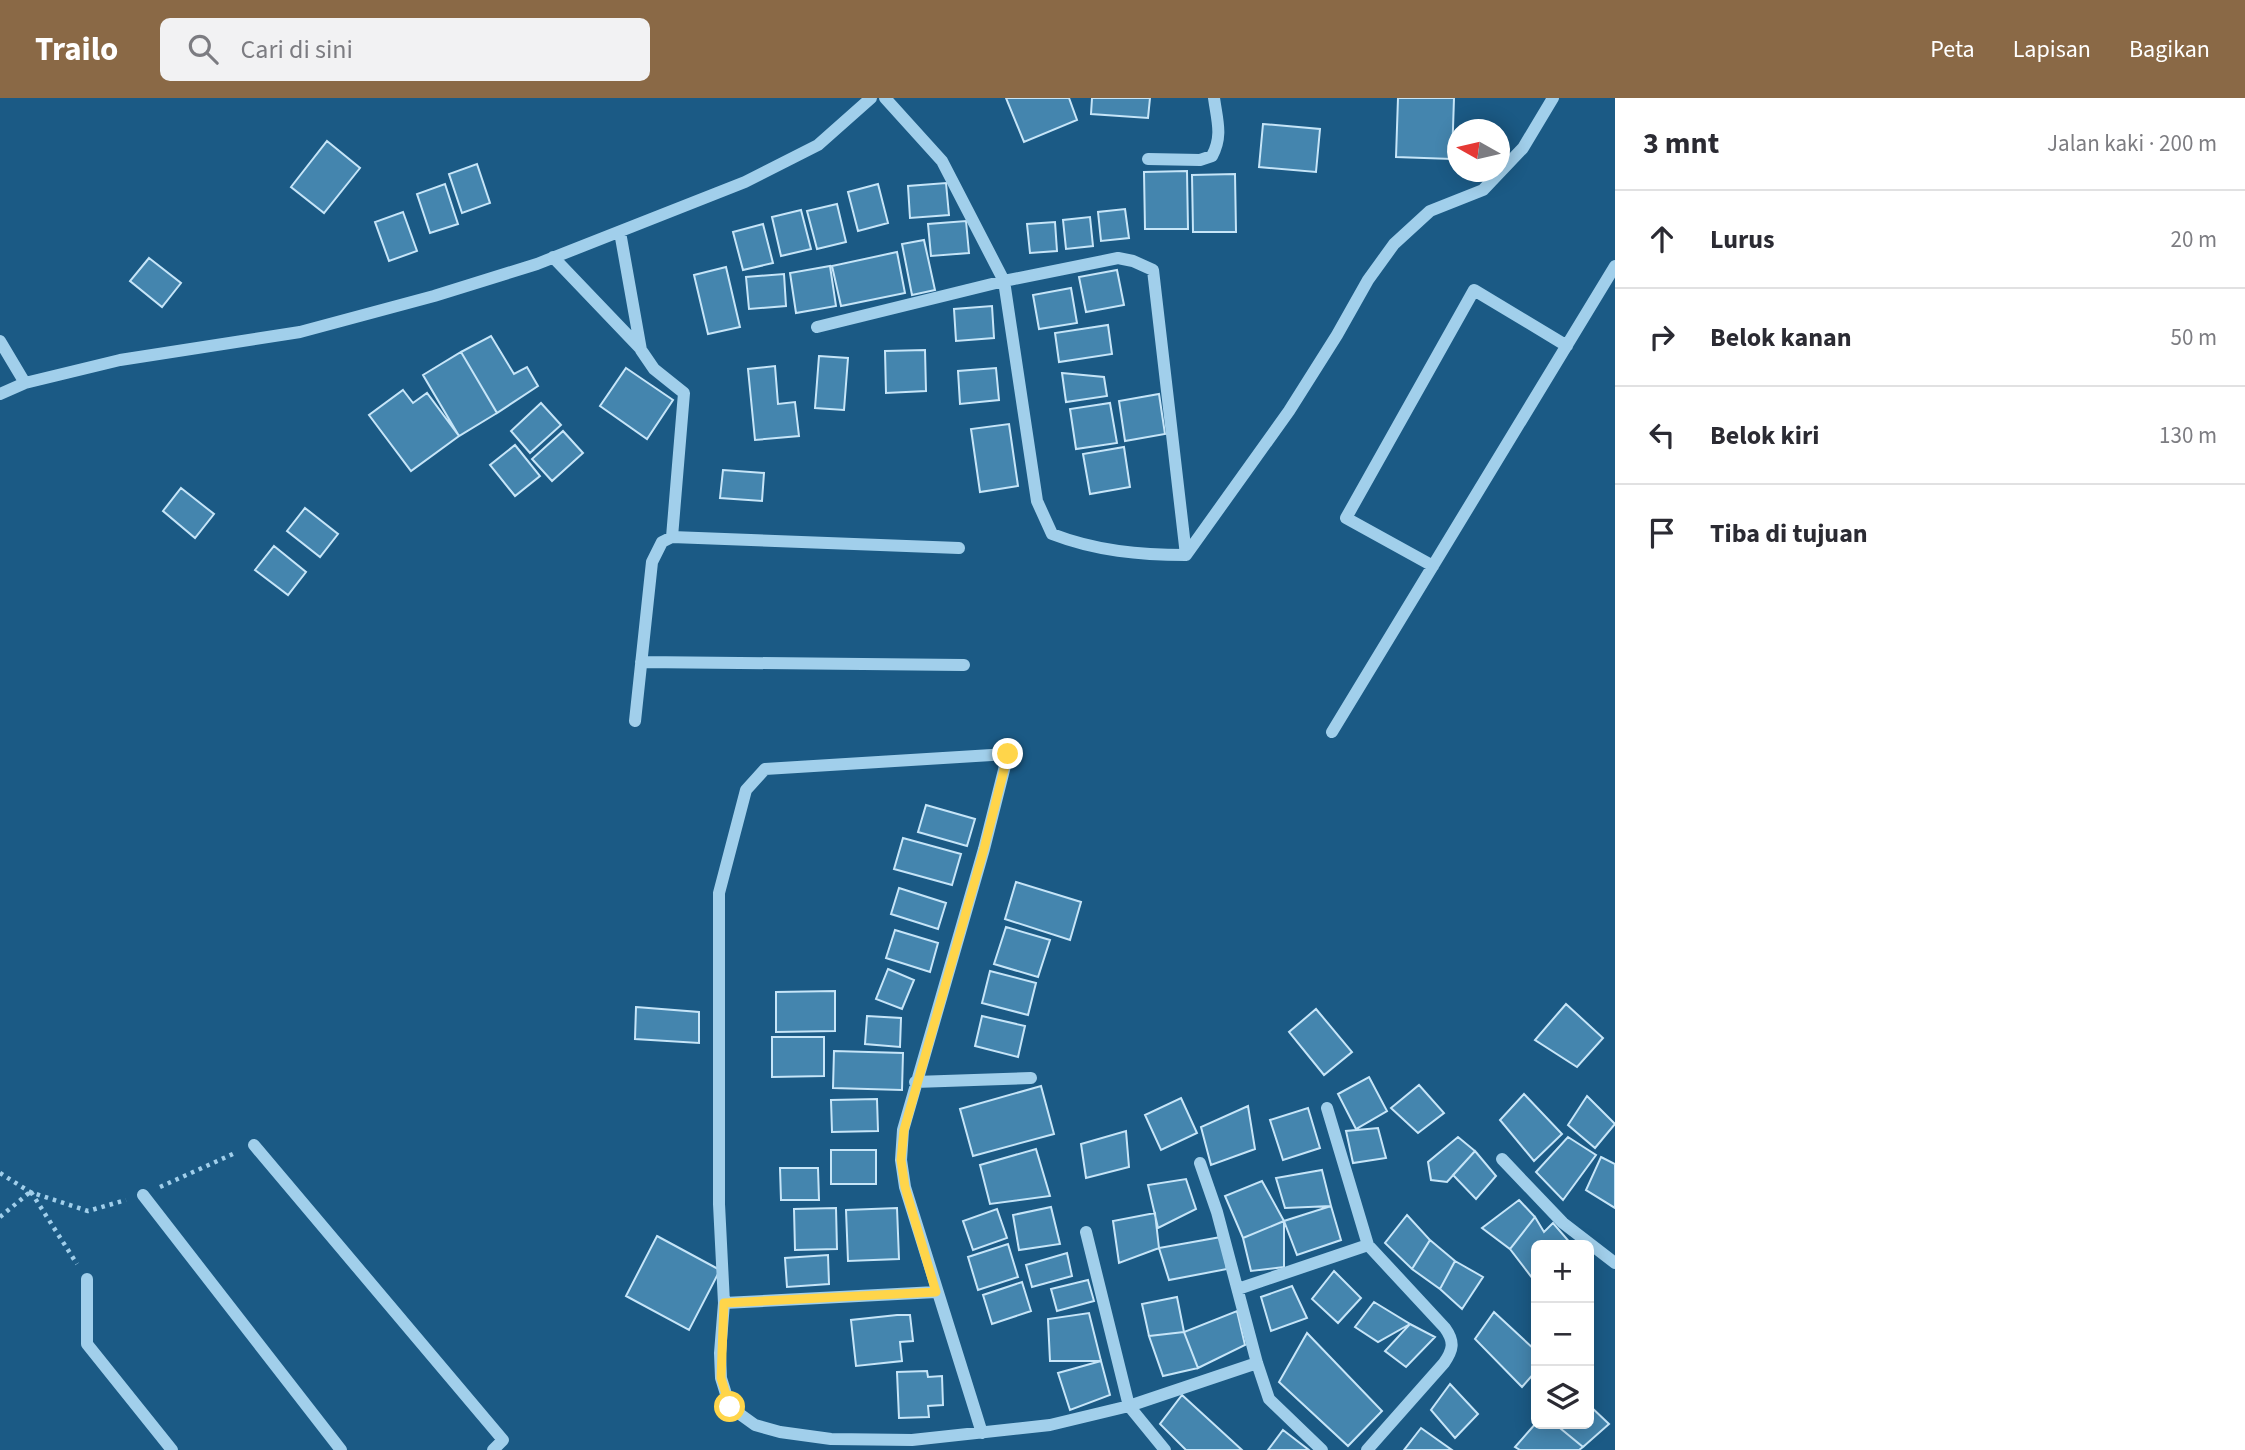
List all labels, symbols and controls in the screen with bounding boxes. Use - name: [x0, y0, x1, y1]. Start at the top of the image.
- search box: [160, 18, 650, 81]
- text: Trailo: [35, 26, 118, 73]
- icon: search: [184, 30, 222, 68]
- text: Cari di sini: [240, 31, 353, 68]
- text: Peta: [1930, 32, 1975, 67]
- text: Lapisan: [2013, 32, 2091, 67]
- text: Bagikan: [2129, 32, 2210, 67]
- north arrow: [1447, 119, 1510, 182]
- text: 3 mnt: [1643, 122, 1719, 165]
- text: Jalan kaki · 200 m: [2047, 127, 2217, 160]
- icon: ahead: [1643, 220, 1681, 258]
- text: Lurus: [1710, 221, 1775, 258]
- text: 20 m: [2170, 223, 2217, 256]
- icon: right: [1643, 318, 1681, 356]
- text: Belok kanan: [1710, 319, 1852, 356]
- text: 50 m: [2170, 321, 2217, 354]
- icon: left: [1643, 416, 1681, 454]
- text: Belok kiri: [1710, 417, 1819, 454]
- text: 130 m: [2159, 419, 2217, 452]
- icon: arrive: [1643, 514, 1681, 552]
- text: Tiba di tujuan: [1710, 515, 1868, 552]
- route end: [992, 738, 1023, 769]
- map controls: [1531, 1240, 1594, 1429]
- button: +: [1531, 1240, 1594, 1303]
- button: −: [1531, 1303, 1594, 1366]
- button: layers: [1531, 1366, 1594, 1429]
- route start: [714, 1391, 745, 1422]

